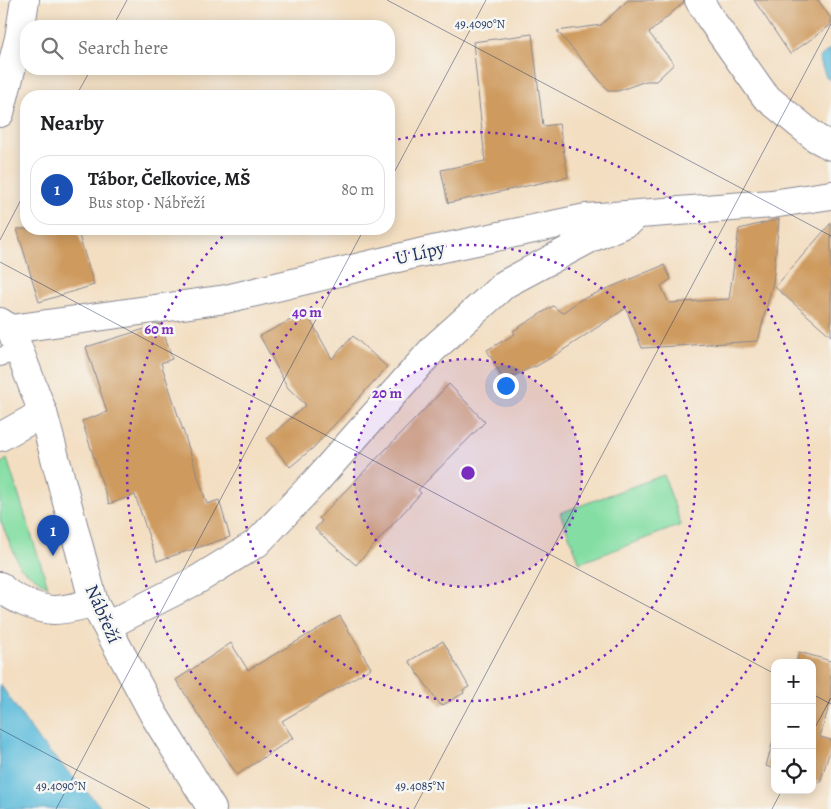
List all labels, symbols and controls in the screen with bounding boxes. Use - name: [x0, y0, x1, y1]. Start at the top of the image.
- text: 49.4090°N: [455, 16, 506, 32]
- search box: [20, 20, 395, 75]
- icon: search: [38, 34, 66, 62]
- text: Search here: [78, 35, 168, 61]
- text: Nearby: [40, 109, 103, 137]
- text: Tábor, Čelkovice, MŠ: [88, 166, 250, 192]
- text: 1: [54, 179, 60, 201]
- text: 80 m: [341, 179, 374, 201]
- text: Bus stop · Nábřeží: [88, 192, 205, 214]
- street label: U Lípy: [393, 235, 448, 271]
- text: 40 m: [292, 302, 322, 322]
- text: 60 m: [144, 319, 174, 339]
- your location: [493, 373, 519, 399]
- text: 20 m: [372, 383, 402, 403]
- centre of rings: [459, 464, 477, 482]
- pin: 1: [37, 515, 69, 556]
- street label: Nábřeží: [79, 581, 127, 647]
- map controls: [771, 659, 816, 794]
- button: +: [771, 659, 816, 704]
- button: −: [771, 704, 816, 749]
- button: locate: [771, 749, 816, 794]
- text: 49.4090°N: [36, 778, 87, 794]
- text: 49.4085°N: [395, 778, 445, 794]

